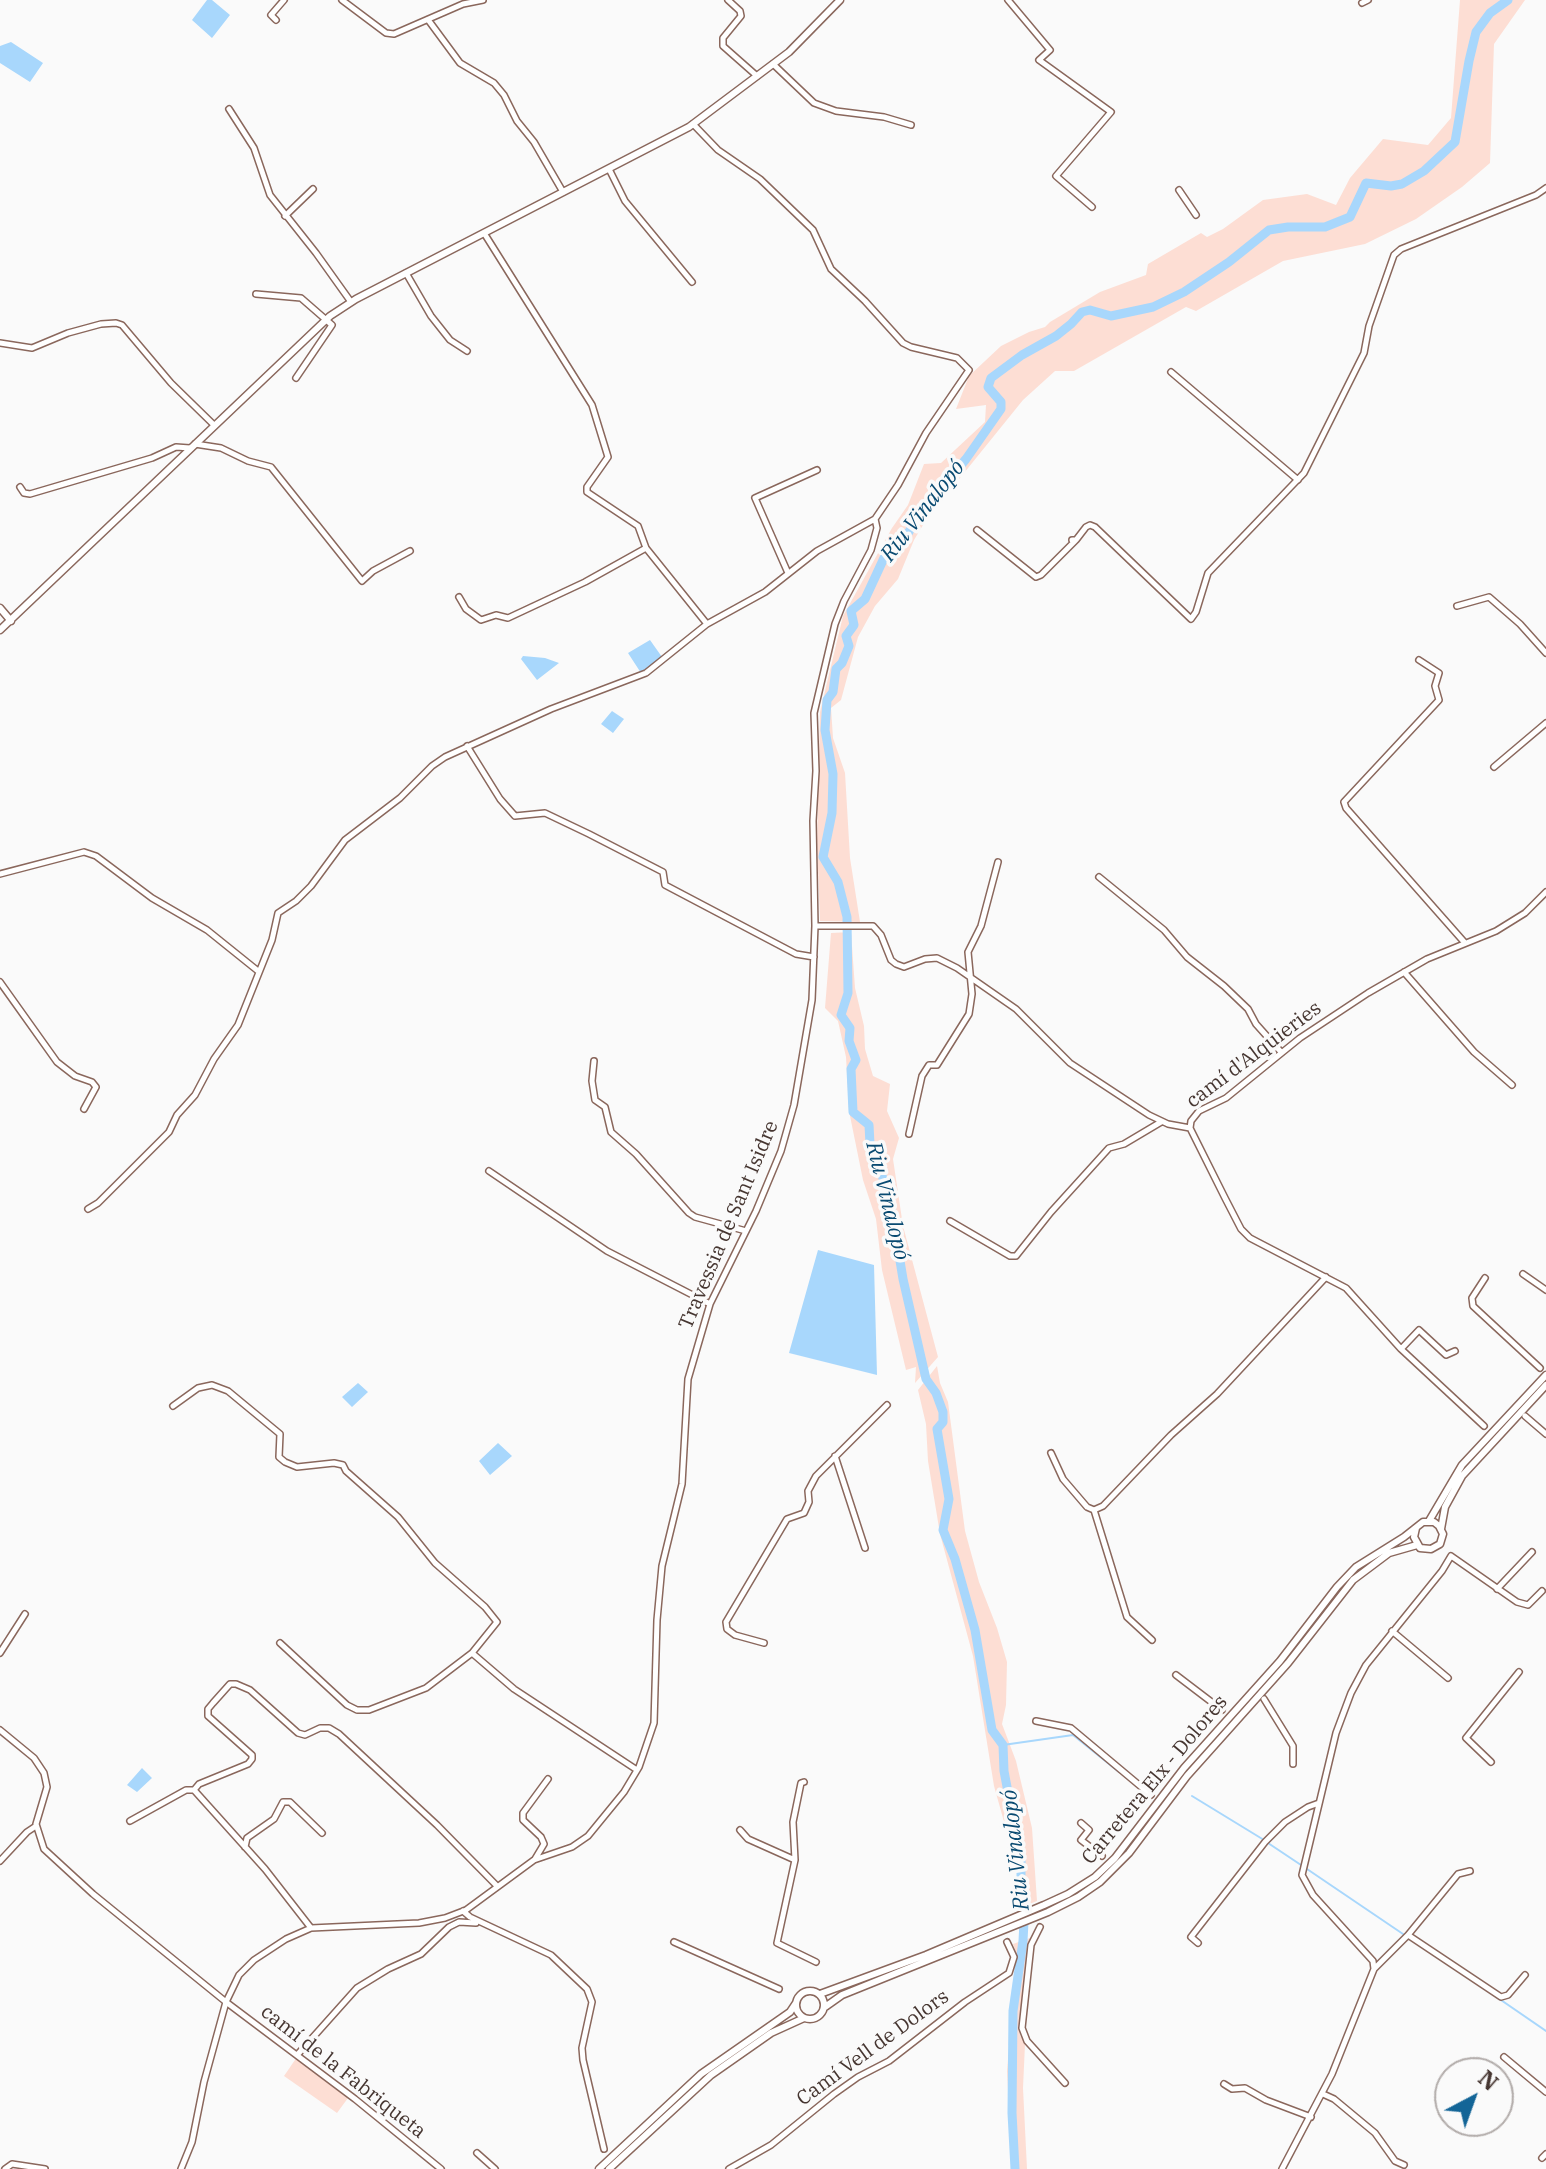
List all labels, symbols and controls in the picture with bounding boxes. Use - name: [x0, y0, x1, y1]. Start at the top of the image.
- water label: Riu Vinalopó: [875, 455, 971, 567]
- street label: camí d'Alquieries: [1182, 996, 1326, 1114]
- street label: Travessia de Sant Isidre: [674, 1117, 784, 1333]
- water label: Riu Vinalopó: [860, 1139, 914, 1263]
- street label: Carretera Elx - Dolores: [1077, 1690, 1233, 1870]
- water label: Riu Vinalopó: [997, 1788, 1035, 1912]
- street label: Camí Vell de Dolors: [792, 1985, 954, 2111]
- street label: camí de la Fabriqueta: [256, 2000, 430, 2144]
- north arrow: [1434, 2057, 1514, 2137]
- text: N: [1473, 2063, 1505, 2097]

